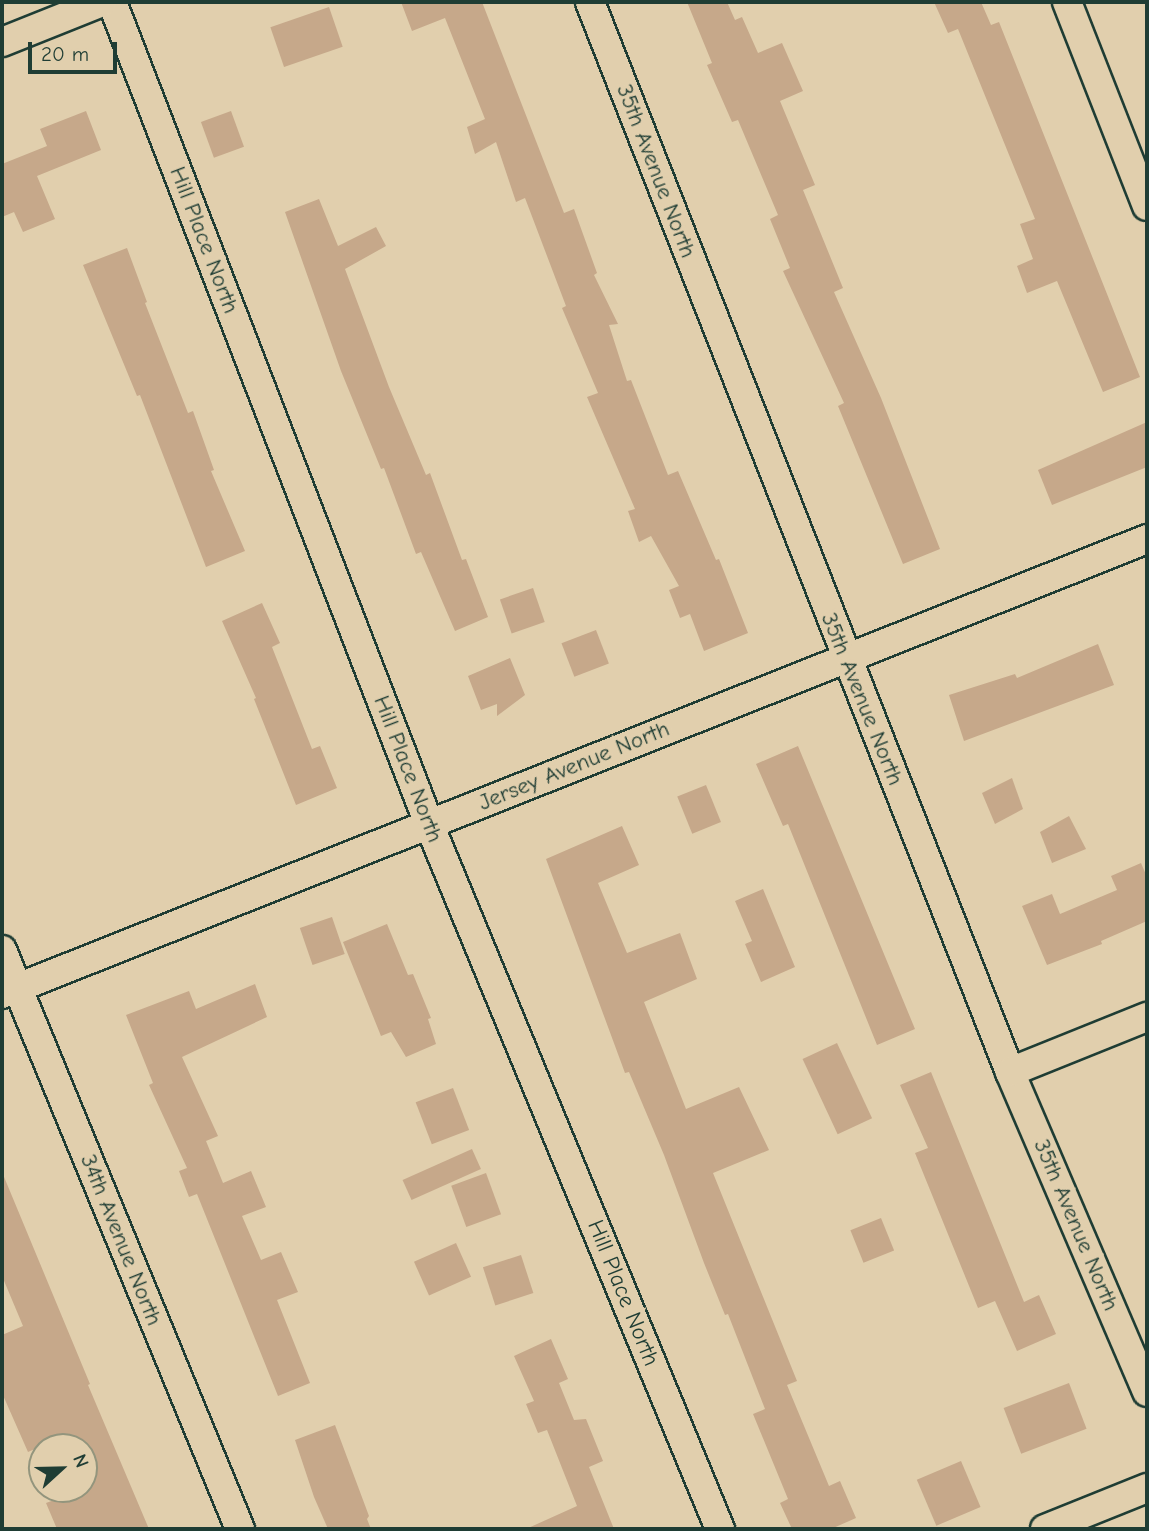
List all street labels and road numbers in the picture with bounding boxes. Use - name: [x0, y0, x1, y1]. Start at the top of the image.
- street label: 35th Avenue North: [610, 80, 702, 262]
- street label: Hill Place North: [163, 163, 245, 317]
- street label: 35th Avenue North: [815, 609, 909, 789]
- street label: Hill Place North: [367, 692, 449, 846]
- street label: Jersey Avenue North: [475, 715, 673, 817]
- street label: 35th Avenue North: [1027, 1135, 1125, 1315]
- street label: 34th Avenue North: [74, 1150, 168, 1330]
- street label: Hill Place North: [581, 1216, 665, 1370]

